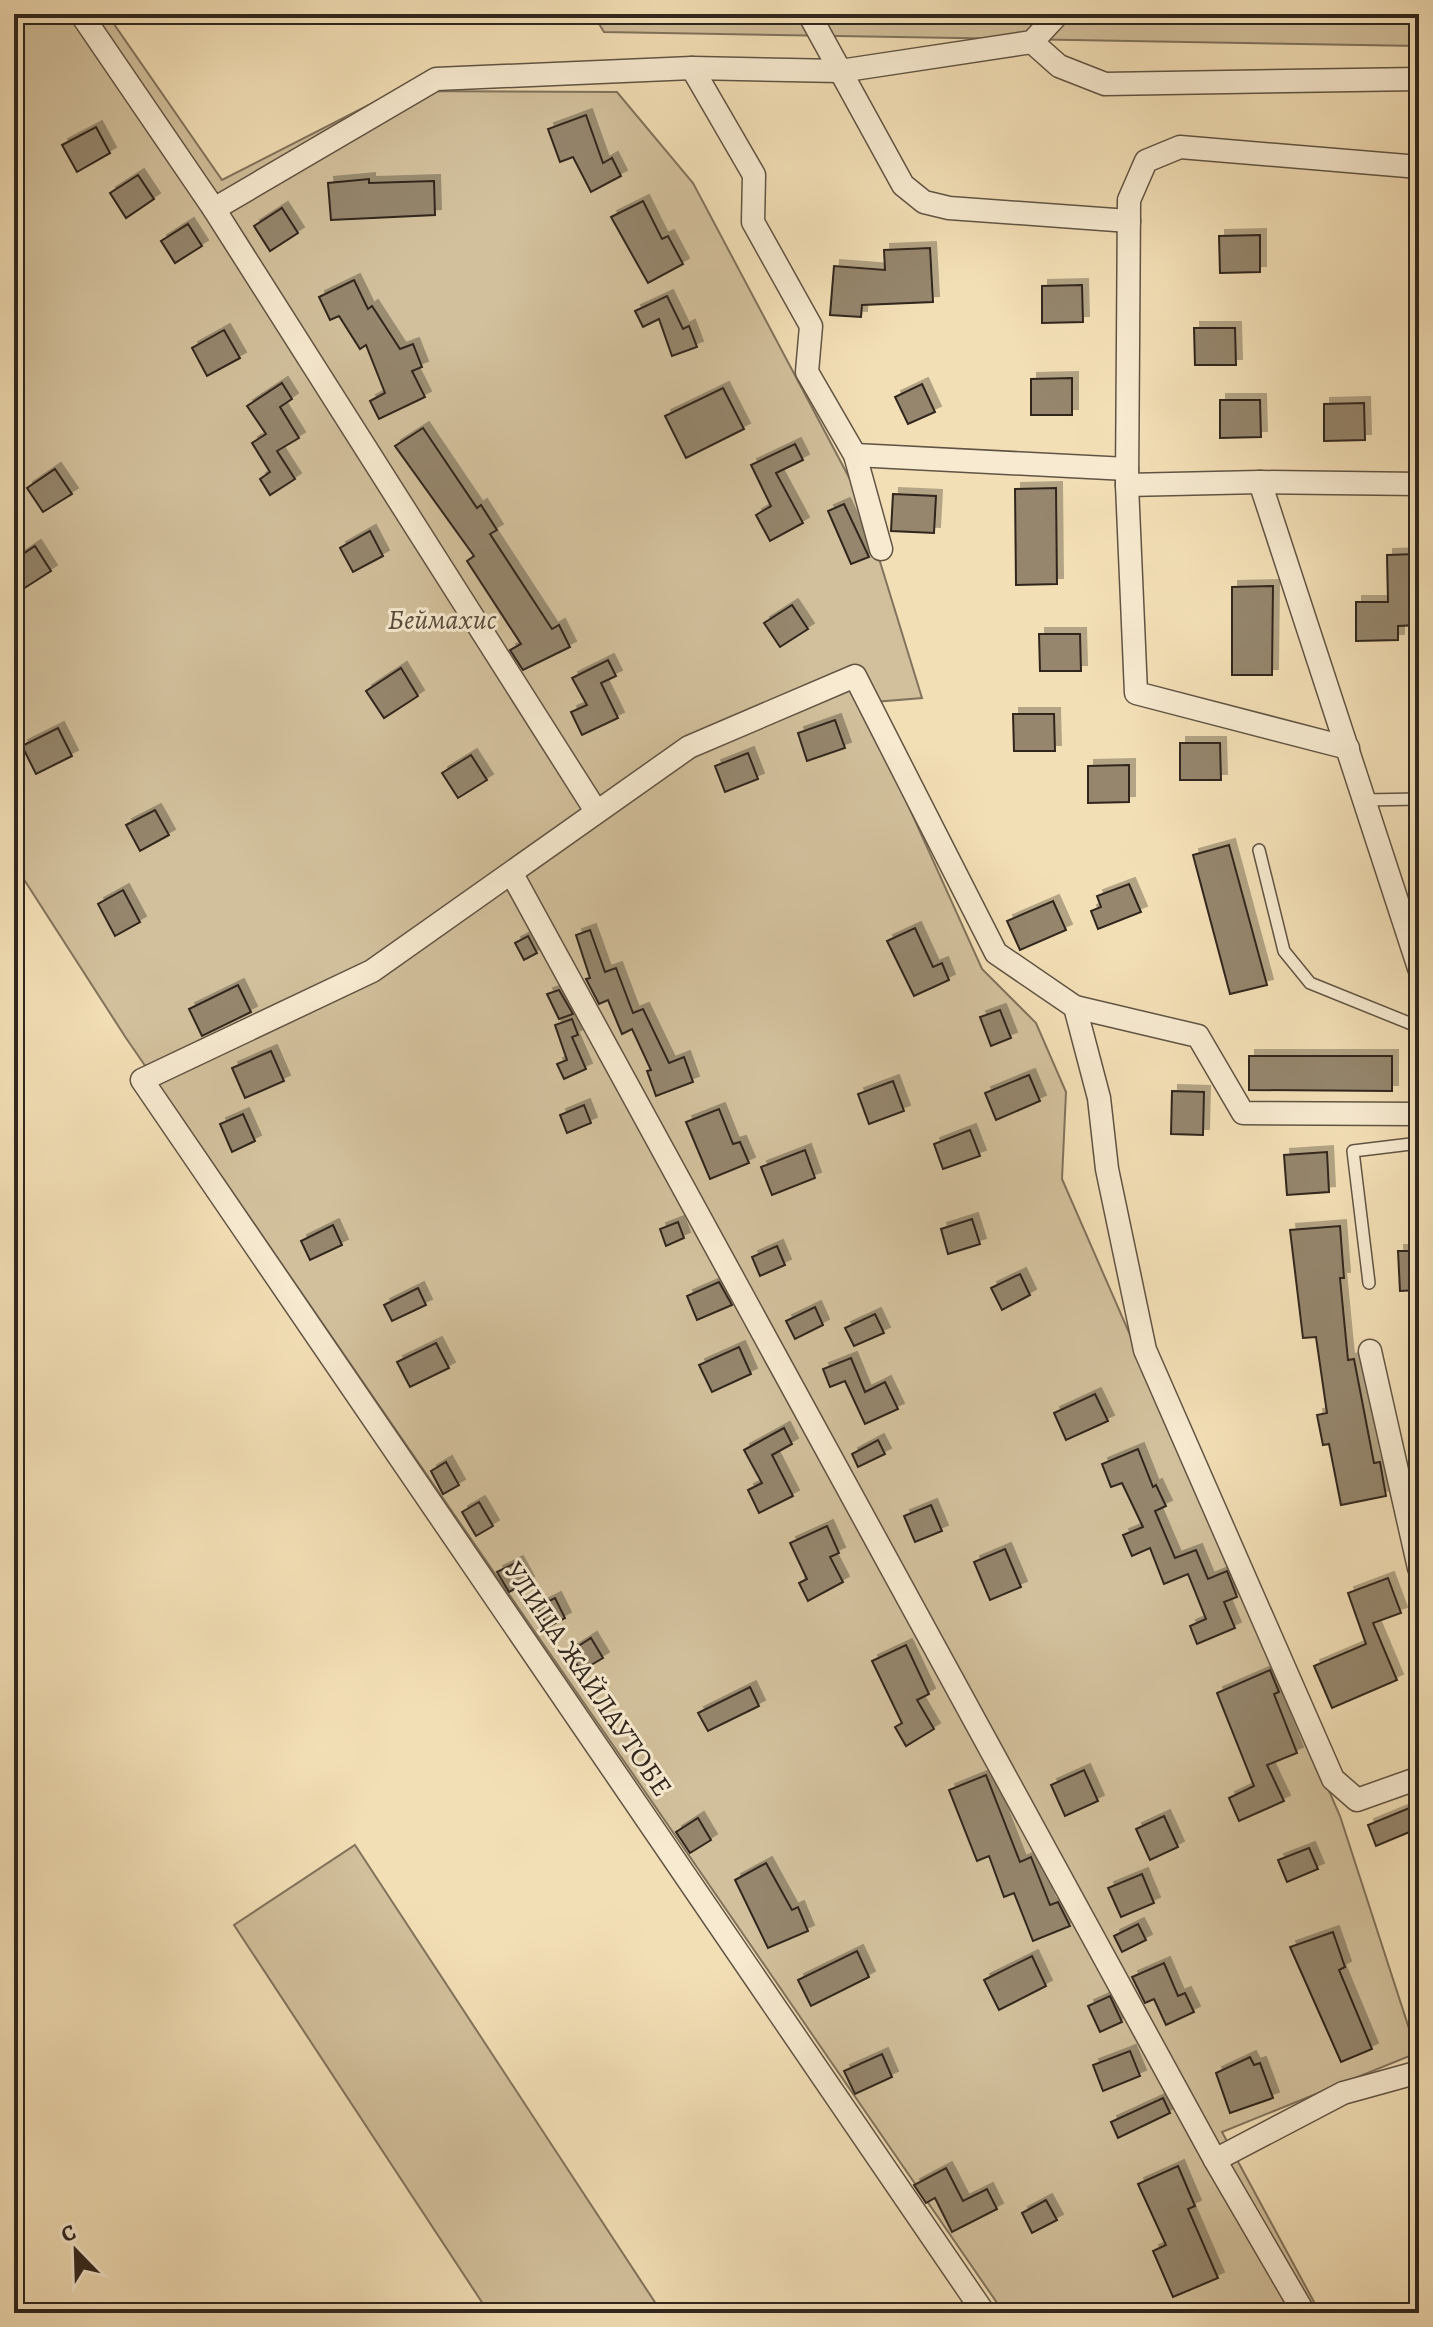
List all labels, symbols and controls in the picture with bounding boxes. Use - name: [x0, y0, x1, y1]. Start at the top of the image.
- park label: Беймахис: [387, 601, 497, 639]
- street label: УЛИЦА ЖАЙЛАУТОБЕ: [495, 1554, 681, 1804]
- north arrow: [36, 2211, 116, 2291]
- text: С: [56, 2217, 81, 2250]

